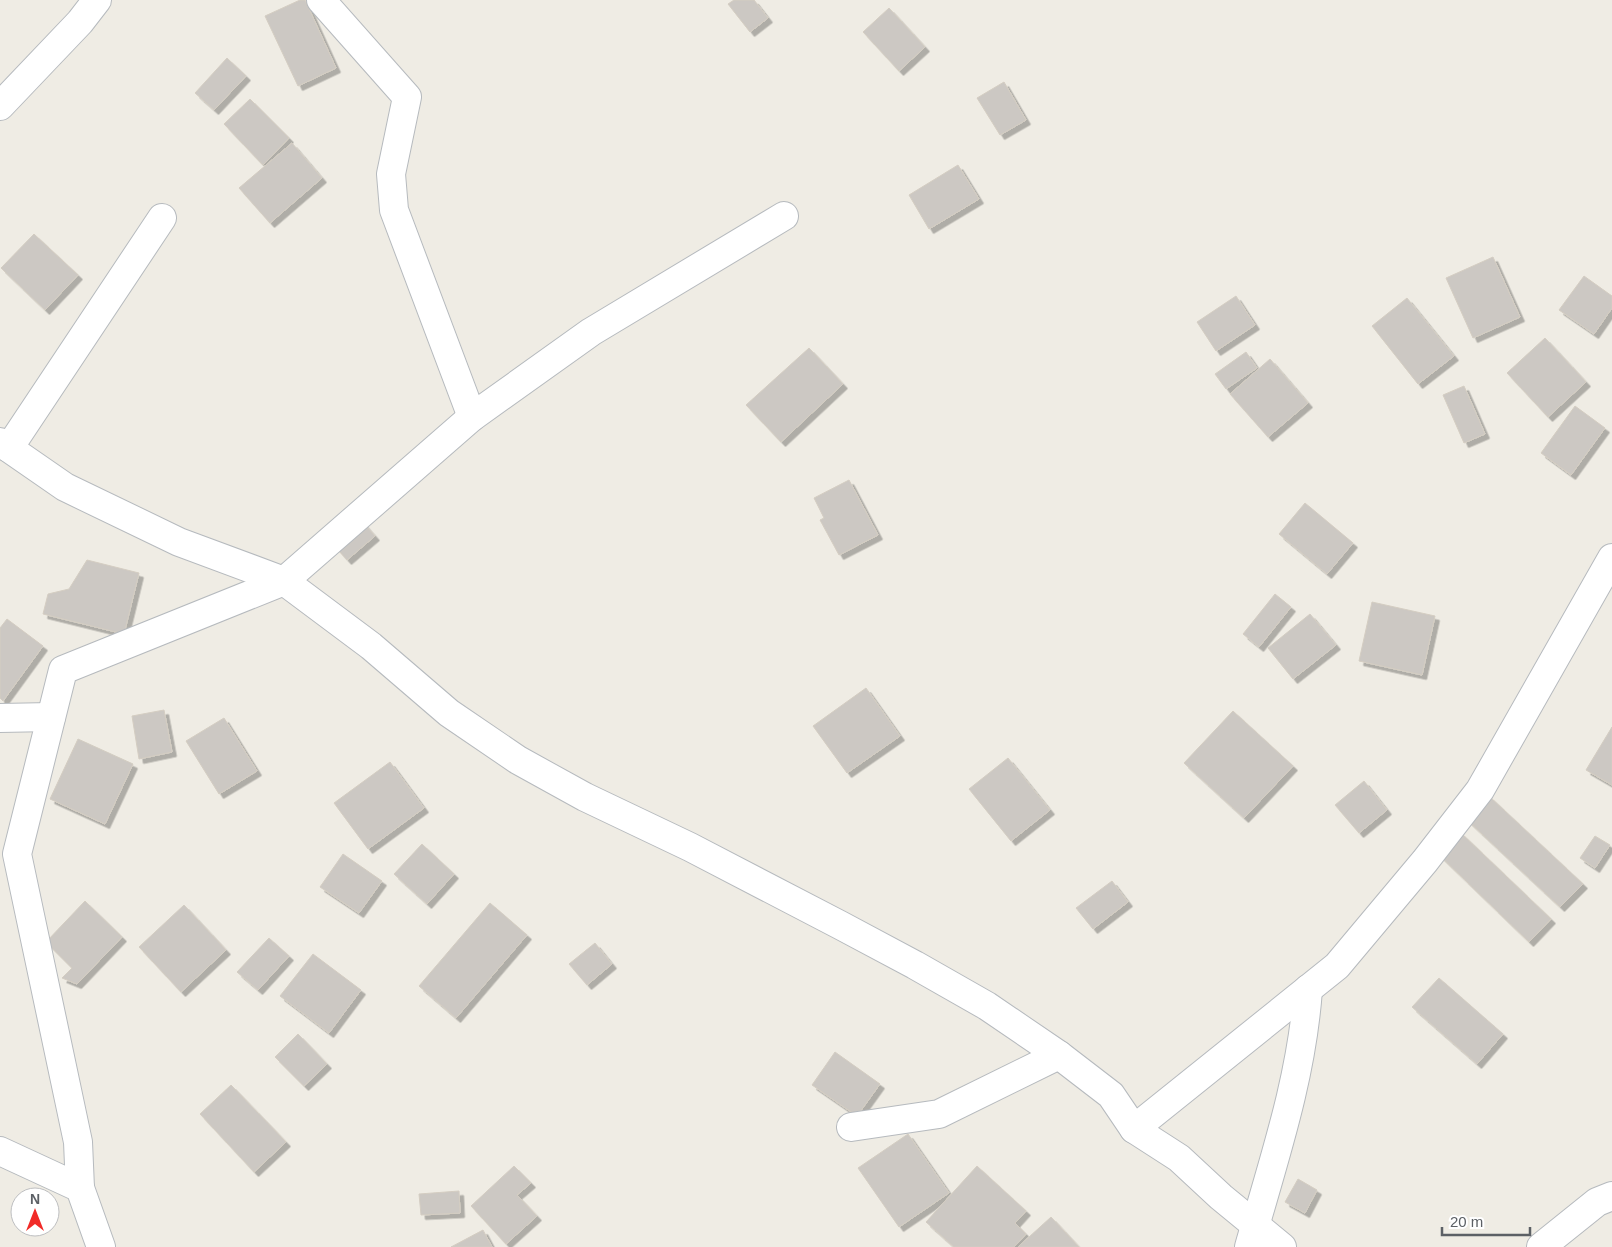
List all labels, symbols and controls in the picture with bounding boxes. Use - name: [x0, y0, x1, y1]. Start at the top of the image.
- north arrow: [10, 1187, 60, 1237]
- text: N: [30, 1191, 40, 1207]
- scale bar: [1442, 1204, 1530, 1236]
- text: 20 m: [1450, 1213, 1483, 1230]

